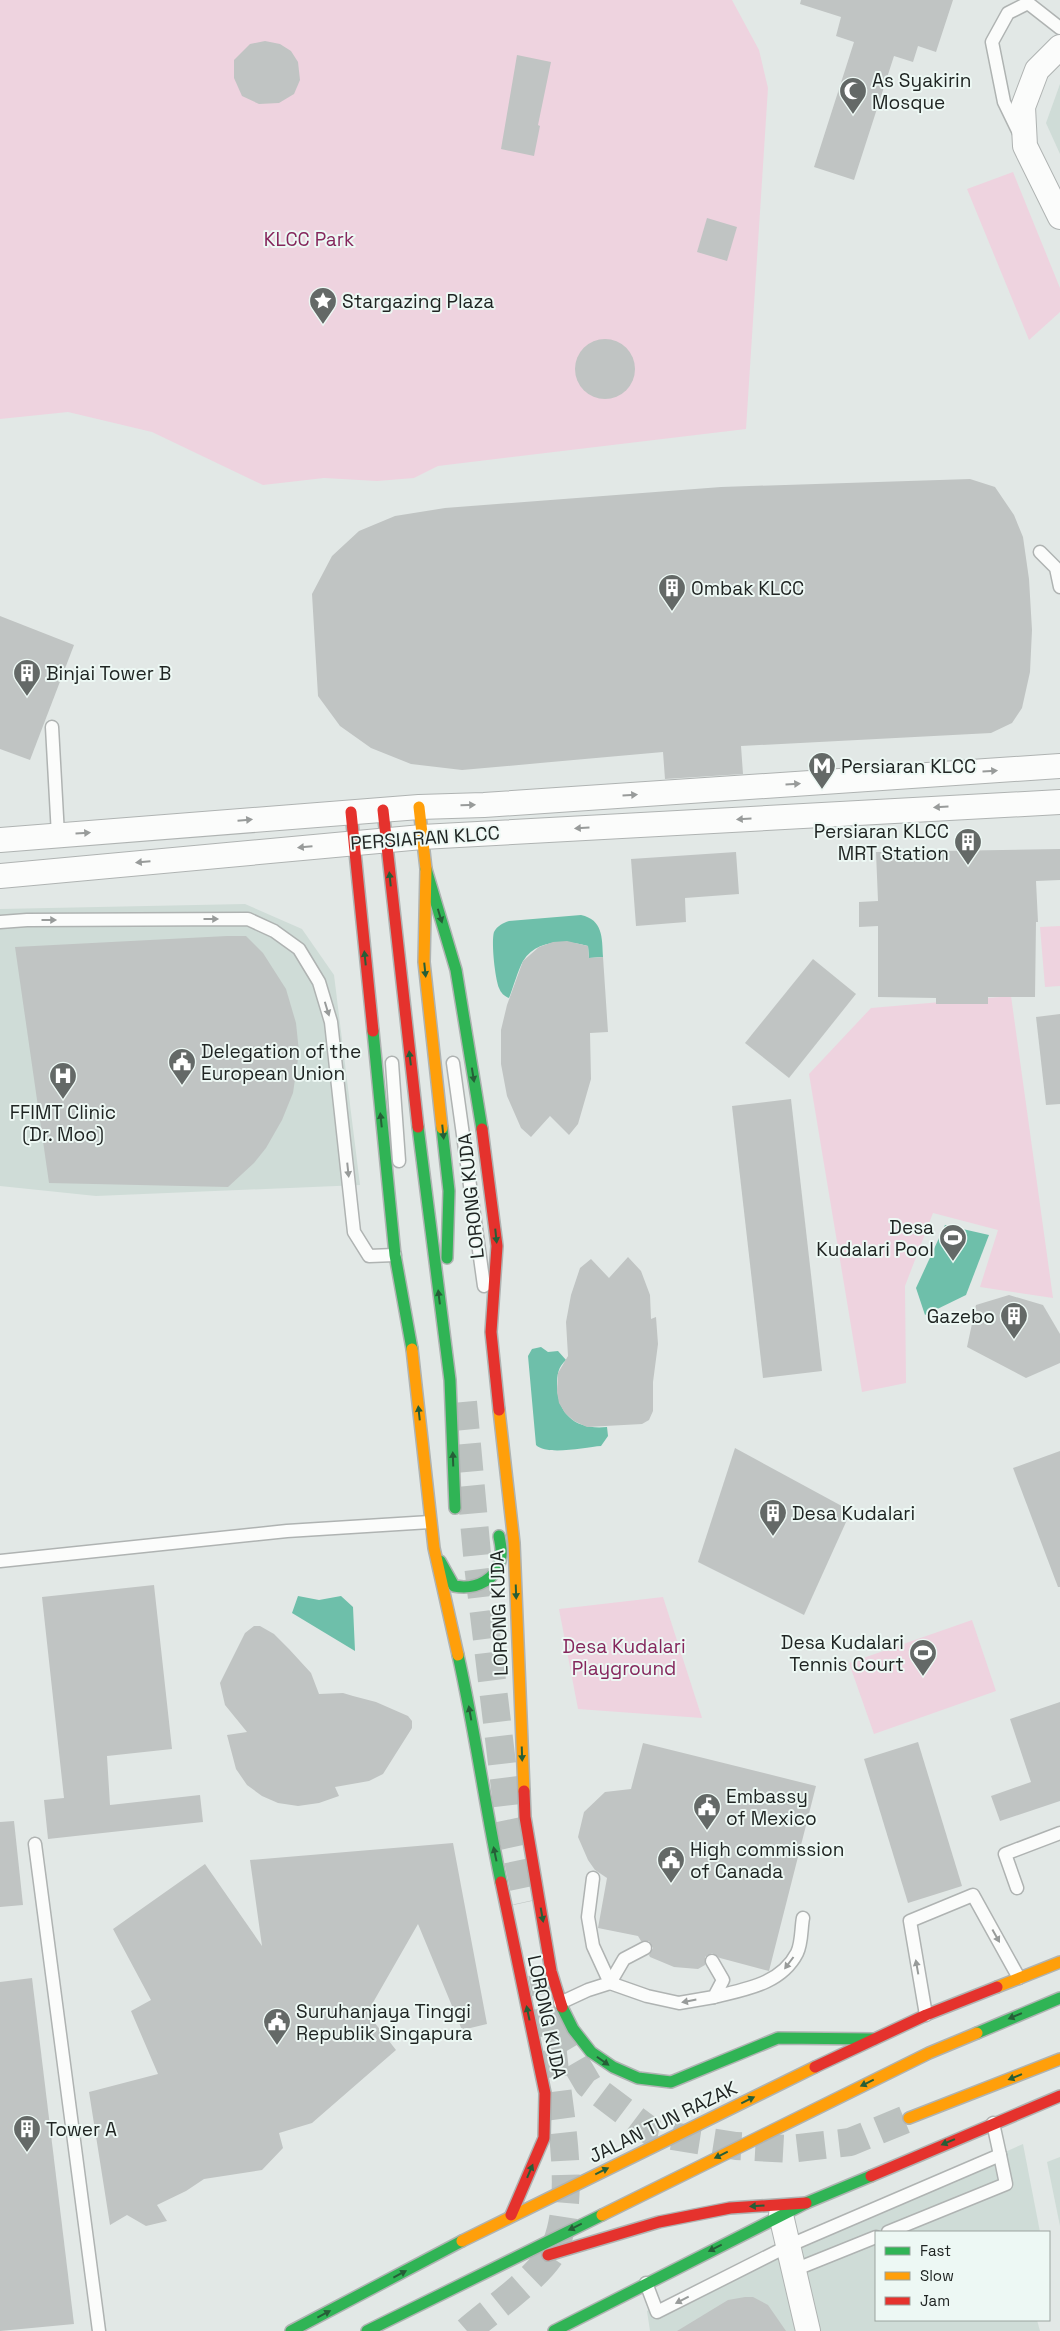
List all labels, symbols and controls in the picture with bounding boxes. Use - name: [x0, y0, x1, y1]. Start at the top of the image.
- place label: As Syakirin Mosque: [872, 68, 971, 115]
- mosque icon: As Syakirin Mosque: [838, 76, 868, 115]
- park label: KLCC Park: [264, 227, 354, 252]
- place icon: Stargazing Plaza: [308, 286, 338, 325]
- place label: Stargazing Plaza: [342, 289, 494, 314]
- building icon: Ombak KLCC: [657, 573, 687, 612]
- place label: Ombak KLCC: [691, 576, 804, 601]
- building icon: Binjai Tower B: [12, 658, 42, 697]
- place label: Binjai Tower B: [46, 661, 171, 686]
- metro station icon: Persiaran KLCC: [807, 751, 837, 790]
- place label: Persiaran KLCC: [841, 754, 976, 779]
- one-way arrow: [982, 767, 998, 775]
- one-way arrow: [785, 780, 801, 788]
- one-way arrow: [623, 790, 639, 798]
- one-way arrow: [460, 801, 476, 809]
- one-way arrow: [933, 804, 949, 812]
- one-way arrow: [736, 815, 752, 823]
- one-way arrow: [238, 816, 254, 824]
- place label: Persiaran KLCC MRT Station: [814, 819, 949, 866]
- street label: PERSIARAN KLCC: [349, 820, 501, 856]
- one-way arrow: [574, 825, 590, 833]
- building icon: Persiaran KLCC MRT Station: [953, 827, 983, 866]
- one-way arrow: [76, 829, 92, 837]
- one-way arrow: [297, 843, 313, 851]
- one-way arrow: [135, 858, 151, 866]
- one-way arrow: [386, 871, 394, 887]
- one-way arrow: [437, 909, 445, 924]
- one-way arrow: [203, 915, 219, 923]
- one-way arrow: [41, 916, 57, 924]
- one-way arrow: [361, 950, 369, 966]
- one-way arrow: [421, 963, 429, 979]
- one-way arrow: [324, 1001, 332, 1016]
- place label: Delegation of the European Union: [201, 1039, 361, 1086]
- public building icon: Delegation of the European Union: [167, 1047, 197, 1086]
- one-way arrow: [406, 1049, 414, 1065]
- hospital icon: FFIMT Clinic (Dr. Moo): [48, 1061, 78, 1100]
- one-way arrow: [470, 1067, 478, 1083]
- place label: FFIMT Clinic (Dr. Moo): [10, 1100, 116, 1147]
- one-way arrow: [377, 1111, 385, 1127]
- one-way arrow: [439, 1124, 447, 1140]
- street label: LORONG KUDA: [452, 1132, 490, 1260]
- one-way arrow: [344, 1162, 352, 1178]
- place label: Desa Kudalari Pool: [816, 1215, 934, 1262]
- sports icon: Desa Kudalari Pool: [938, 1223, 968, 1262]
- one-way arrow: [492, 1228, 500, 1244]
- one-way arrow: [435, 1289, 443, 1305]
- building icon: Gazebo: [999, 1301, 1029, 1340]
- place label: Gazebo: [927, 1304, 995, 1329]
- one-way arrow: [415, 1404, 423, 1420]
- one-way arrow: [449, 1451, 457, 1467]
- building icon: Desa Kudalari: [758, 1498, 788, 1537]
- place label: Desa Kudalari: [792, 1501, 915, 1526]
- street label: LORONG KUDA: [484, 1550, 514, 1676]
- one-way arrow: [512, 1584, 520, 1600]
- place label: Desa Kudalari Tennis Court: [781, 1630, 904, 1677]
- park label: Desa Kudalari Playground: [562, 1634, 686, 1681]
- sports icon: Desa Kudalari Tennis Court: [908, 1638, 938, 1677]
- one-way arrow: [466, 1705, 474, 1721]
- one-way arrow: [519, 1747, 527, 1763]
- place label: Embassy of Mexico: [726, 1784, 817, 1831]
- public building icon: Embassy of Mexico: [692, 1792, 722, 1831]
- place label: High commission of Canada: [690, 1837, 844, 1884]
- one-way arrow: [490, 1845, 498, 1861]
- public building icon: High commission of Canada: [656, 1845, 686, 1884]
- one-way arrow: [538, 1908, 546, 1924]
- one-way arrow: [992, 1929, 1000, 1944]
- street label: LORONG KUDA: [522, 1953, 572, 2081]
- one-way arrow: [784, 1956, 794, 1970]
- one-way arrow: [913, 1959, 921, 1975]
- one-way arrow: [682, 1997, 697, 2005]
- place label: Suruhanjaya Tinggi Republik Singapura: [296, 1999, 473, 2046]
- one-way arrow: [524, 2005, 532, 2020]
- public building icon: Suruhanjaya Tinggi Republik Singapura: [262, 2007, 292, 2046]
- one-way arrow: [1008, 2013, 1022, 2021]
- one-way arrow: [596, 2056, 610, 2066]
- one-way arrow: [1007, 2073, 1022, 2081]
- street label: JALAN TUN RAZAK: [585, 2075, 742, 2169]
- one-way arrow: [860, 2079, 874, 2087]
- one-way arrow: [741, 2096, 756, 2104]
- building icon: Tower A: [12, 2114, 42, 2153]
- place label: Tower A: [46, 2117, 117, 2142]
- one-way arrow: [940, 2138, 955, 2146]
- one-way arrow: [714, 2151, 728, 2159]
- one-way arrow: [527, 2164, 535, 2178]
- one-way arrow: [595, 2167, 609, 2175]
- one-way arrow: [749, 2203, 765, 2211]
- one-way arrow: [568, 2223, 582, 2231]
- legend: [875, 2231, 1050, 2321]
- text: Fast: [920, 2241, 951, 2260]
- one-way arrow: [708, 2244, 722, 2252]
- text: Slow: [920, 2266, 954, 2285]
- one-way arrow: [393, 2270, 407, 2278]
- text: Jam: [920, 2291, 950, 2310]
- one-way arrow: [675, 2296, 690, 2304]
- one-way arrow: [316, 2310, 331, 2318]

